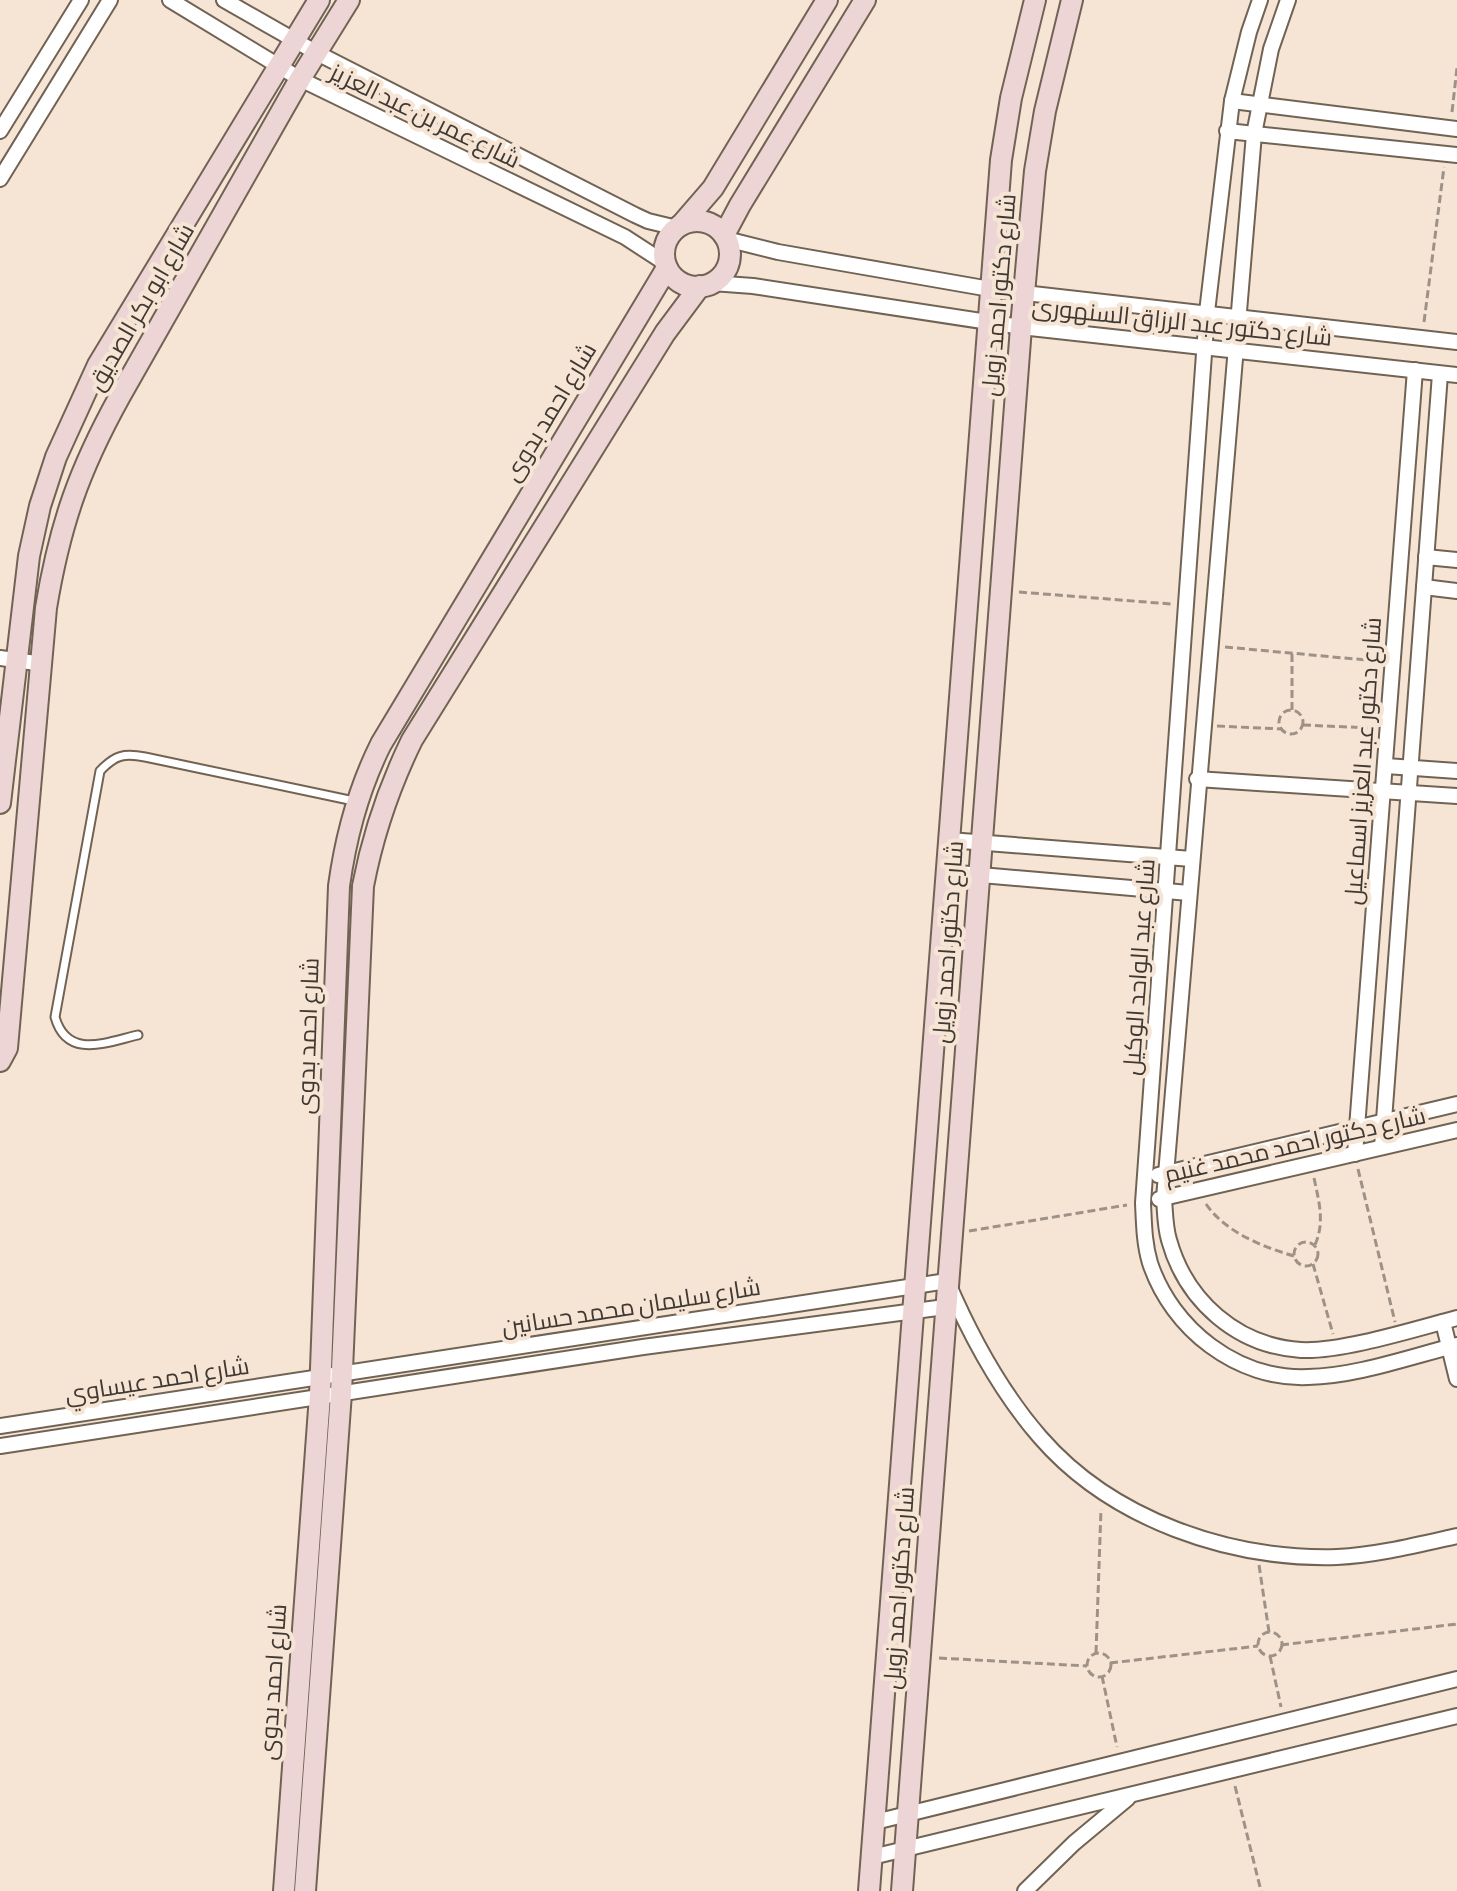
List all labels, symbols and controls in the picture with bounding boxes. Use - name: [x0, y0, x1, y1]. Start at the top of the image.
- street label: شارع عمر بن عبد العزيز: [323, 57, 524, 176]
- street label: شارع دكتور احمد زويل: [976, 193, 1024, 398]
- street label: شارع ابو بكر الصديق: [82, 218, 202, 397]
- street label: شارع دكتور عبد الرزاق السنهورى: [1030, 292, 1333, 354]
- street label: شارع احمد بدوى: [498, 338, 604, 487]
- street label: شارع دكتور عبد العزيز اسماعيل: [1339, 616, 1389, 906]
- street label: شارع دكتور احمد زويل: [927, 840, 971, 1044]
- street label: شارع عبد الواحد الوكيل: [1117, 858, 1163, 1077]
- street label: شارع احمد بدوى: [291, 957, 327, 1115]
- street label: شارع دكتور احمد محمد غنيم: [1162, 1101, 1429, 1191]
- street label: شارع سليمان محمد حسانين: [500, 1273, 763, 1343]
- street label: شارع احمد عيساوي: [63, 1352, 252, 1412]
- street label: شارع دكتور احمد زويل: [878, 1486, 922, 1690]
- street label: شارع احمد بدوى: [254, 1603, 294, 1761]

